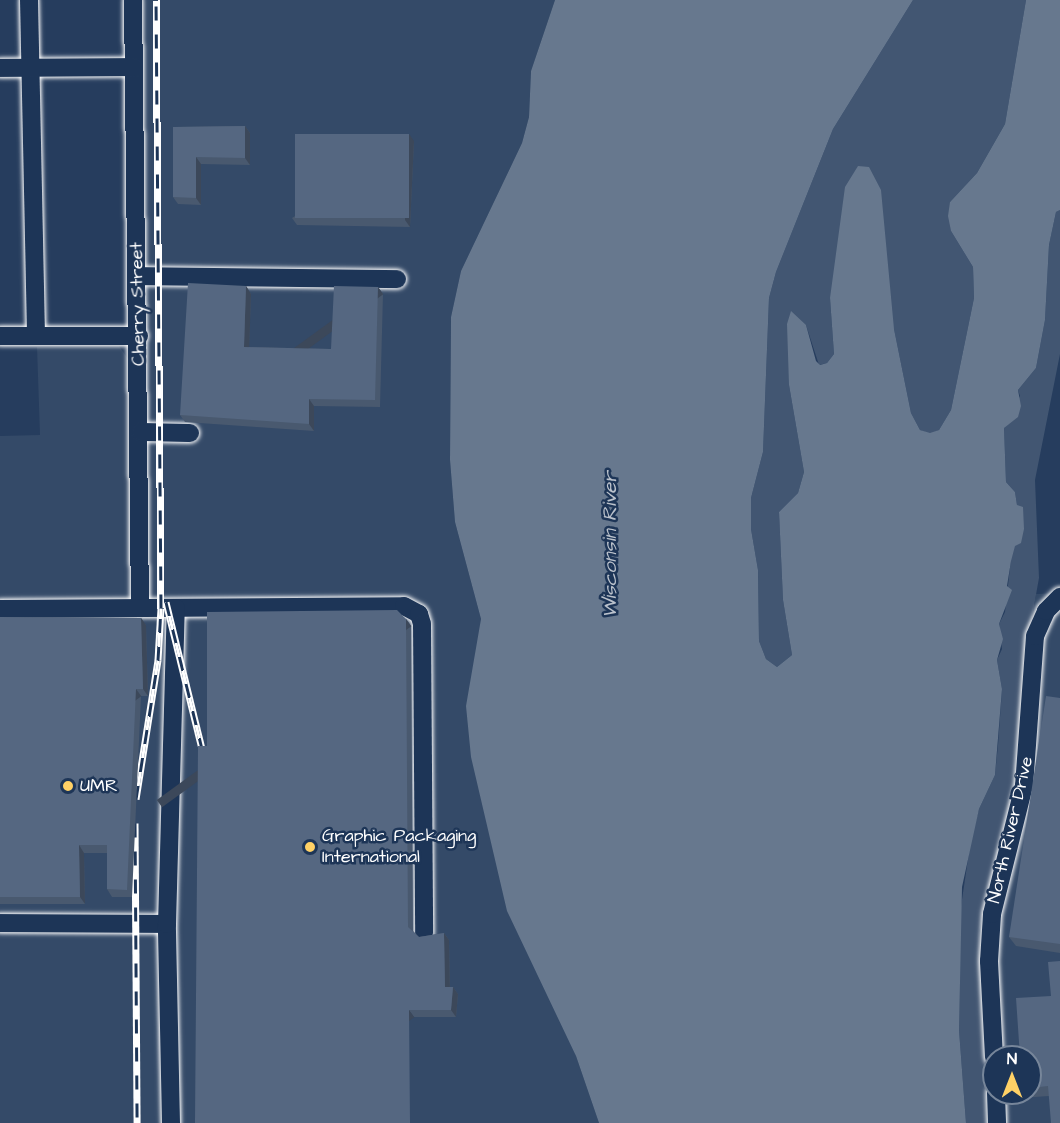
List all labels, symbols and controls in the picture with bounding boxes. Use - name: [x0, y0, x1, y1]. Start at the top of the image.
- street label: Cherry Street: [126, 242, 150, 366]
- water label: Wisconsin River: [598, 472, 622, 618]
- street label: North River Drive: [984, 755, 1038, 905]
- place label: UMR: [80, 775, 118, 797]
- marker: UMR: [61, 779, 75, 793]
- place label: Graphic Packaging International: [322, 826, 476, 868]
- marker: Graphic Packaging International: [303, 840, 317, 854]
- north arrow: [982, 1045, 1042, 1105]
- text: N: [1007, 1048, 1017, 1070]

